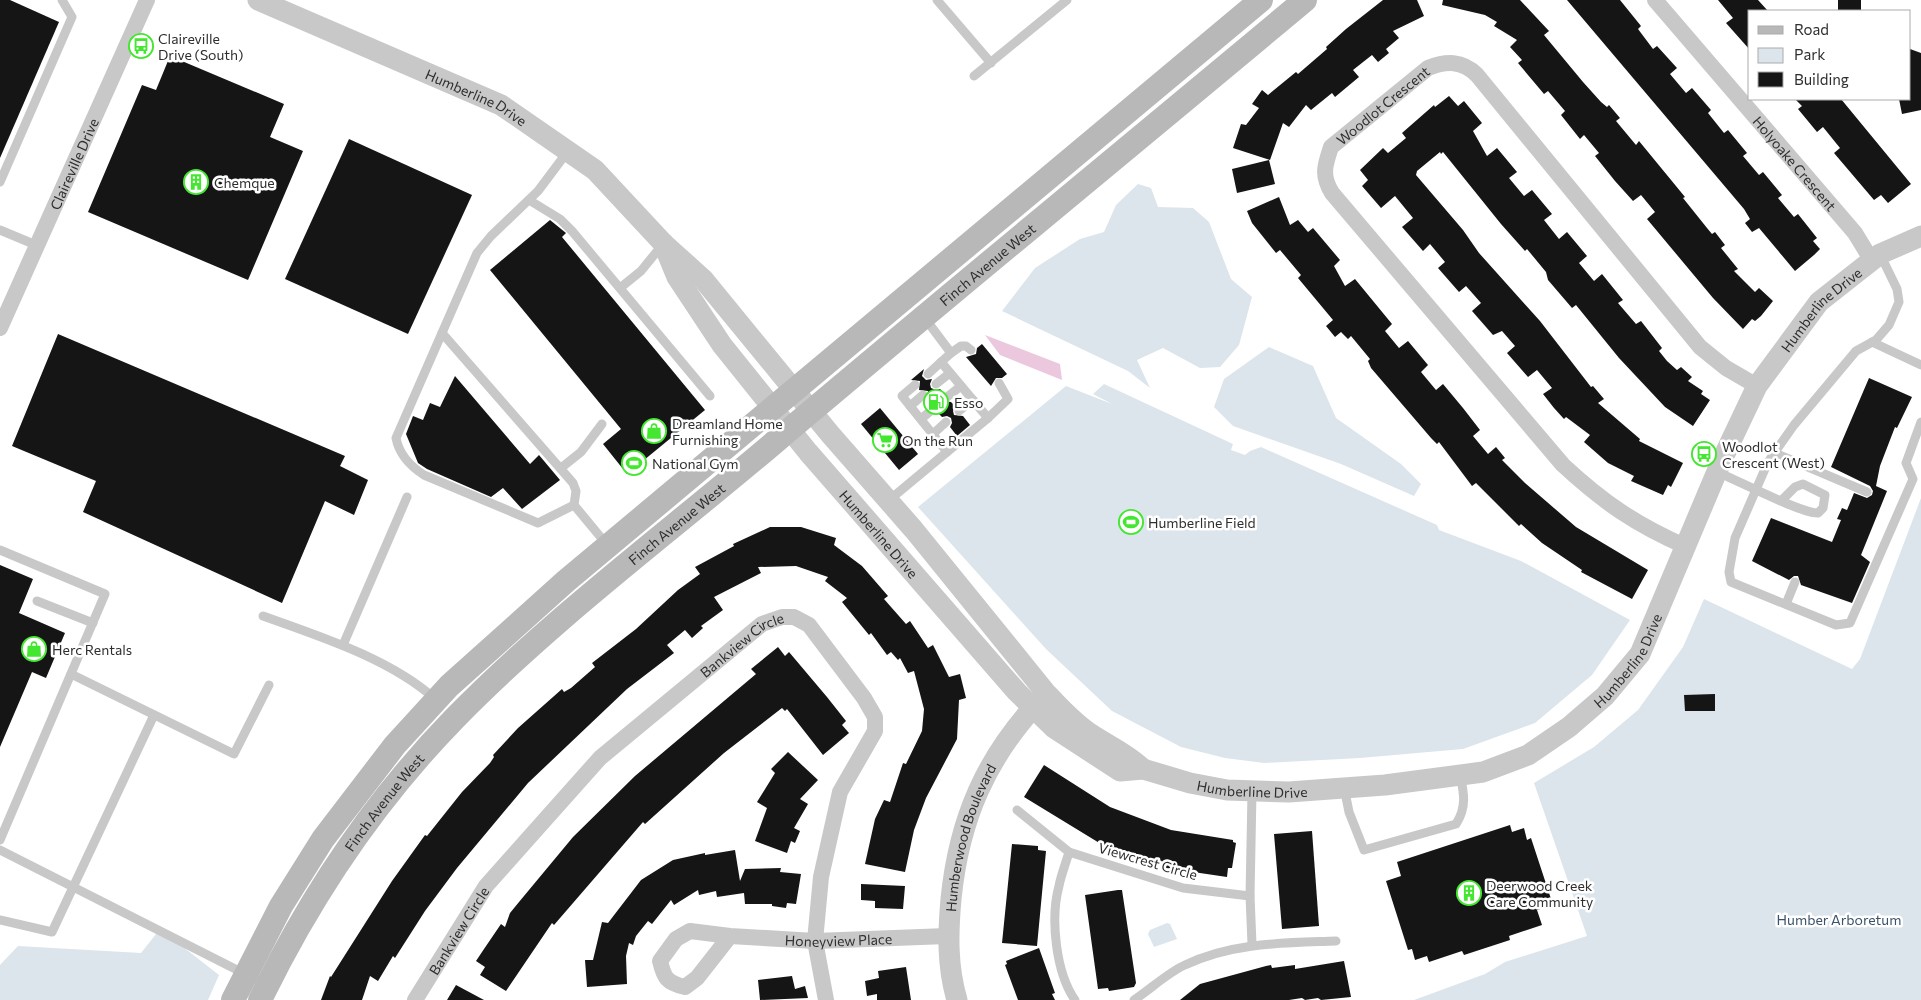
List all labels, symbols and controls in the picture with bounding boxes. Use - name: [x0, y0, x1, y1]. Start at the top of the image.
- legend: [1748, 10, 1911, 100]
- text: Road: [1794, 20, 1829, 38]
- place label: Claireville Drive (South): [158, 30, 243, 63]
- bus stop icon: Claireville Drive (South): [128, 33, 154, 59]
- text: Park: [1794, 45, 1825, 63]
- street label: Woodlot Crescent: [1333, 62, 1433, 148]
- street label: Humberline Drive: [423, 65, 530, 129]
- text: Building: [1794, 70, 1849, 88]
- street label: Holyoake Crescent: [1750, 112, 1841, 214]
- street label: Claireville Drive: [46, 115, 102, 212]
- building icon: Chemque: [183, 169, 209, 195]
- place label: Chemque: [214, 174, 275, 191]
- street label: Finch Avenue West: [936, 219, 1039, 309]
- street label: Humberline Drive: [1777, 263, 1865, 355]
- fuel station icon: Esso: [923, 389, 949, 415]
- place label: Esso: [954, 394, 983, 411]
- place label: Dreamland Home Furnishing: [672, 415, 783, 448]
- shop icon: Dreamland Home Furnishing: [641, 418, 667, 444]
- supermarket icon: On the Run: [872, 427, 898, 453]
- place label: On the Run: [902, 432, 973, 449]
- place label: Woodlot Crescent (West): [1722, 438, 1825, 471]
- bus stop icon: Woodlot Crescent (West): [1691, 441, 1717, 467]
- sports icon: National Gym: [621, 450, 647, 476]
- place label: National Gym: [652, 455, 739, 472]
- street label: Finch Avenue West: [625, 479, 728, 568]
- street label: Humberline Drive: [836, 486, 922, 581]
- sports icon: Humberline Field: [1118, 509, 1144, 535]
- place label: Humberline Field: [1148, 514, 1256, 531]
- street label: Bankview Circle: [696, 609, 786, 680]
- street label: Humberline Drive: [1590, 611, 1665, 711]
- shop icon: Herc Rentals: [21, 636, 47, 662]
- place label: Herc Rentals: [52, 641, 132, 658]
- street label: Finch Avenue West: [340, 749, 427, 854]
- street label: Humberwood Boulevard: [941, 761, 999, 913]
- street label: Humberline Drive: [1195, 776, 1308, 801]
- street label: Viewcrest Circle: [1097, 839, 1199, 883]
- place label: Deerwood Creek Care Community: [1486, 877, 1593, 910]
- building icon: Deerwood Creek Care Community: [1456, 880, 1482, 906]
- street label: Bankview Circle: [425, 883, 492, 977]
- park label: Humber Arboretum: [1777, 911, 1901, 928]
- street label: Honeyview Place: [784, 930, 892, 950]

